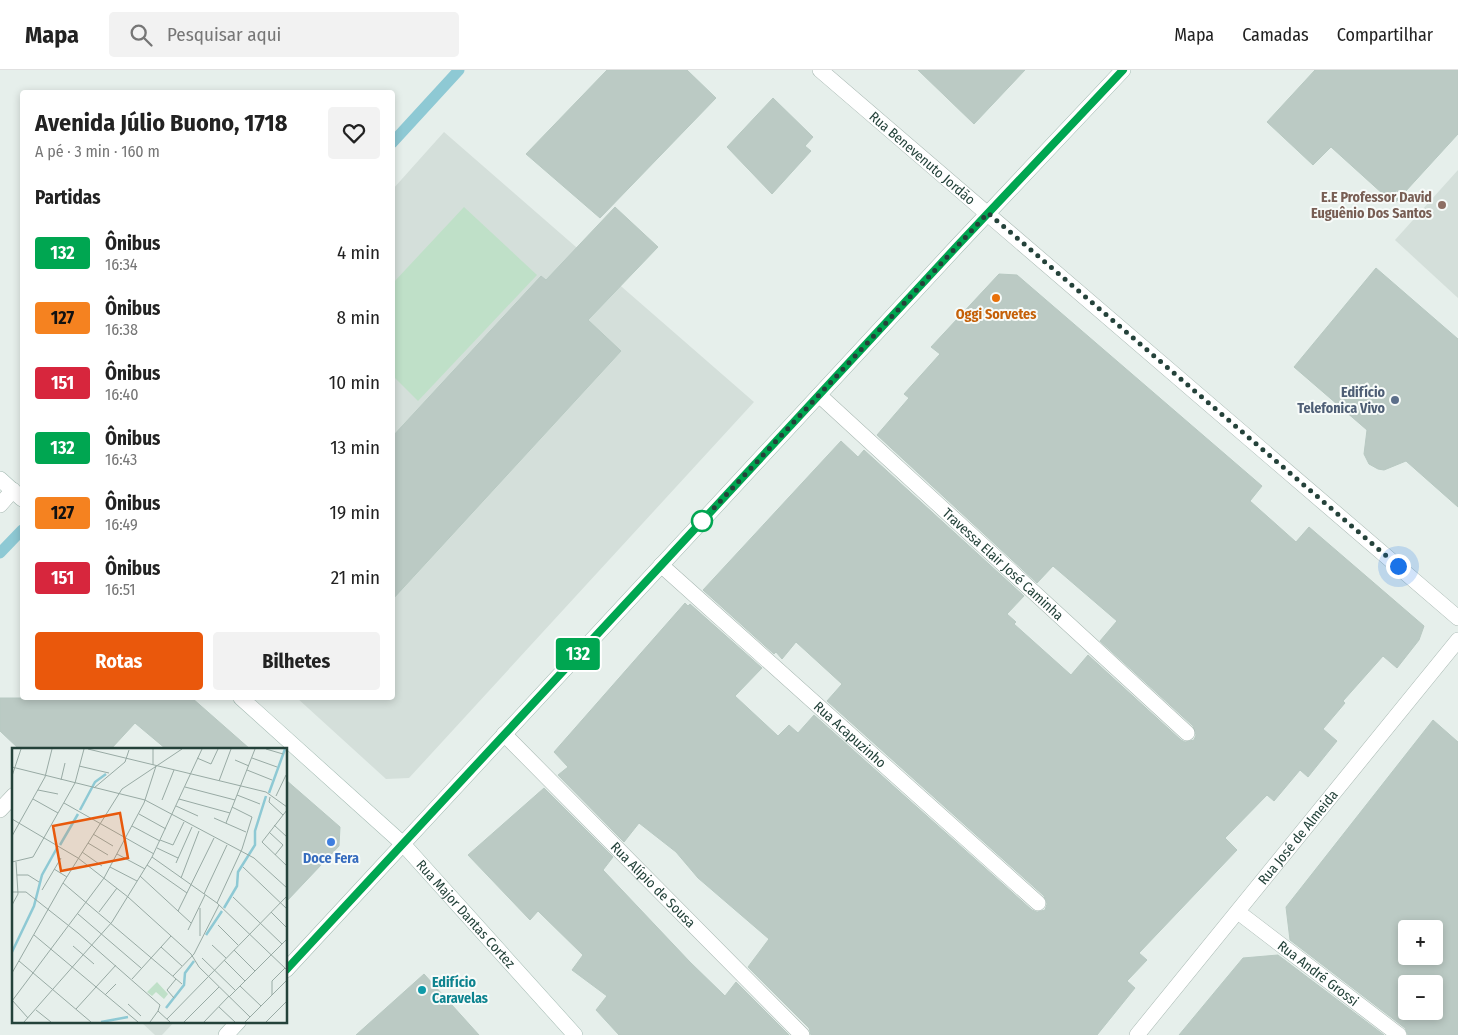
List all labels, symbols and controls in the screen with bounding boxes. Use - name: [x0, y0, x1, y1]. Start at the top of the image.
- search box: [109, 12, 459, 57]
- text: Mapa: [25, 21, 79, 49]
- icon: search: [127, 21, 155, 49]
- text: Pesquisar aqui: [167, 23, 281, 46]
- text: Mapa: [1174, 24, 1214, 46]
- text: Camadas: [1242, 24, 1309, 46]
- text: Compartilhar: [1337, 24, 1433, 46]
- button: heart: [328, 107, 380, 159]
- street label: Rua Benevenuto Jordão: [866, 108, 979, 209]
- text: Avenida Júlio Buono, 1718: [35, 109, 287, 137]
- text: A pé · 3 min · 160 m: [35, 142, 160, 161]
- text: Partidas: [35, 186, 100, 209]
- place label: E.E Professor David Euguênio Dos Santos: [1311, 189, 1432, 222]
- marker: E.E Professor David Euguênio Dos Santos: [1436, 199, 1448, 211]
- text: Ônibus: [105, 232, 160, 255]
- text: 4 min: [337, 241, 380, 264]
- text: 132: [50, 242, 75, 264]
- text: 16:34: [105, 255, 138, 274]
- marker: Oggi Sorvetes: [990, 292, 1002, 304]
- text: Ônibus: [105, 297, 160, 320]
- text: 8 min: [337, 306, 380, 329]
- place label: Oggi Sorvetes: [956, 306, 1036, 323]
- text: 127: [51, 307, 74, 329]
- text: 16:38: [105, 320, 138, 339]
- text: Ônibus: [105, 362, 160, 385]
- text: 10 min: [329, 371, 380, 394]
- text: 151: [51, 372, 74, 394]
- place label: Edifício Telefonica Vivo: [1297, 384, 1386, 417]
- text: 16:40: [105, 385, 139, 404]
- marker: Edifício Telefonica Vivo: [1389, 394, 1401, 406]
- text: Ônibus: [105, 427, 160, 450]
- text: 13 min: [330, 436, 380, 459]
- text: 132: [50, 437, 75, 459]
- text: 16:43: [105, 450, 137, 469]
- text: Ônibus: [105, 492, 160, 515]
- text: 19 min: [329, 501, 380, 524]
- text: 127: [51, 502, 74, 524]
- street label: Travessa Elair José Caminha: [939, 505, 1067, 624]
- unlabelled marker: [691, 510, 713, 532]
- text: 16:49: [105, 515, 138, 534]
- your location: [1386, 554, 1411, 579]
- text: Ônibus: [105, 557, 160, 580]
- text: 21 min: [331, 566, 380, 589]
- text: 151: [51, 567, 74, 589]
- text: 16:51: [105, 580, 135, 599]
- button: Rotas: [35, 632, 203, 690]
- button: Bilhetes: [213, 632, 380, 690]
- line badge: 132: [549, 638, 607, 670]
- text: 132: [566, 643, 590, 665]
- street label: Rua Acapuzinho: [810, 698, 889, 772]
- inset map: [12, 748, 288, 1022]
- street label: Rua José de Almeida: [1255, 787, 1342, 888]
- marker: Doce Fera: [325, 836, 337, 848]
- street label: Rua Alípio de Sousa: [607, 839, 699, 931]
- place label: Doce Fera: [303, 850, 359, 867]
- street label: Rua Major Dantas Cortez: [412, 857, 519, 972]
- map controls: [1398, 920, 1443, 1020]
- button: +: [1398, 920, 1443, 965]
- street label: Rua André Grossi: [1274, 937, 1362, 1010]
- place label: Edifício Caravelas: [432, 974, 488, 1007]
- button: −: [1398, 975, 1443, 1020]
- marker: Edifício Caravelas: [416, 984, 428, 996]

